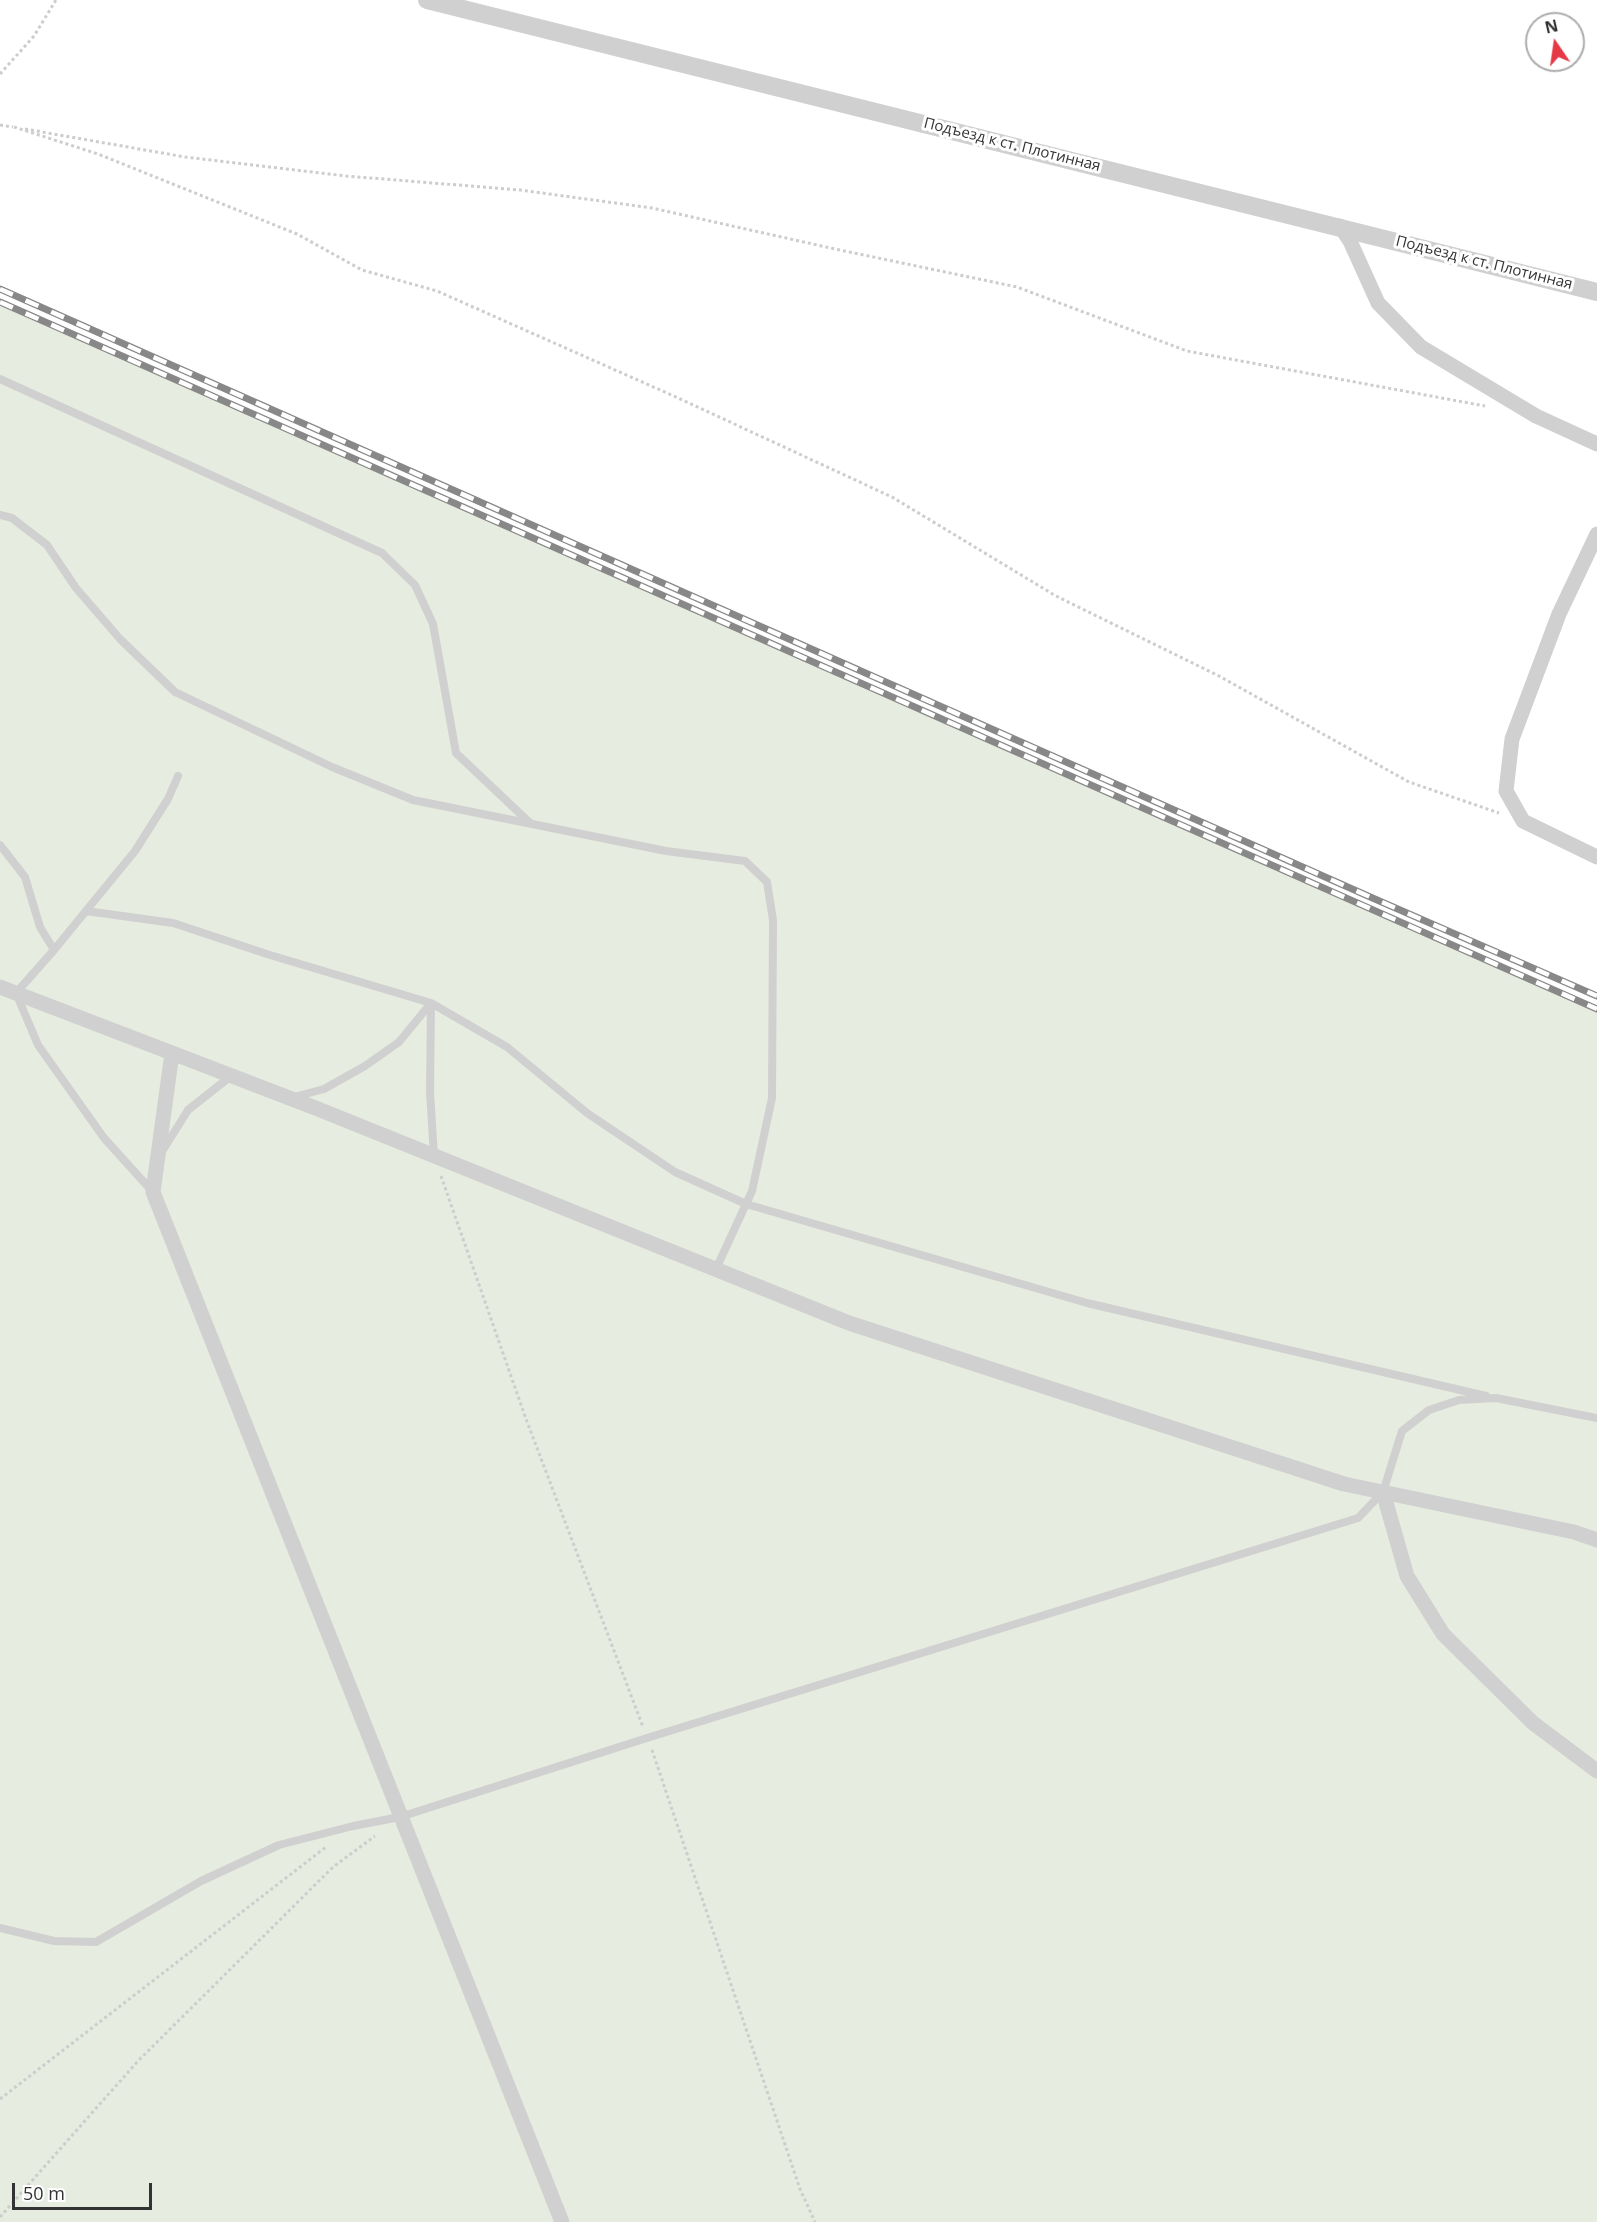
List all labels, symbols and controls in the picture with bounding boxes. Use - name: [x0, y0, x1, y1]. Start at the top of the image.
- north arrow: [1525, 12, 1585, 72]
- text: N: [1543, 14, 1560, 39]
- street label: Подъезд к ст. Плотинная: [922, 114, 1102, 176]
- street label: Подъезд к ст. Плотинная: [1394, 232, 1574, 294]
- scale bar: [15, 2171, 154, 2209]
- text: 50 m: [23, 2181, 65, 2205]

